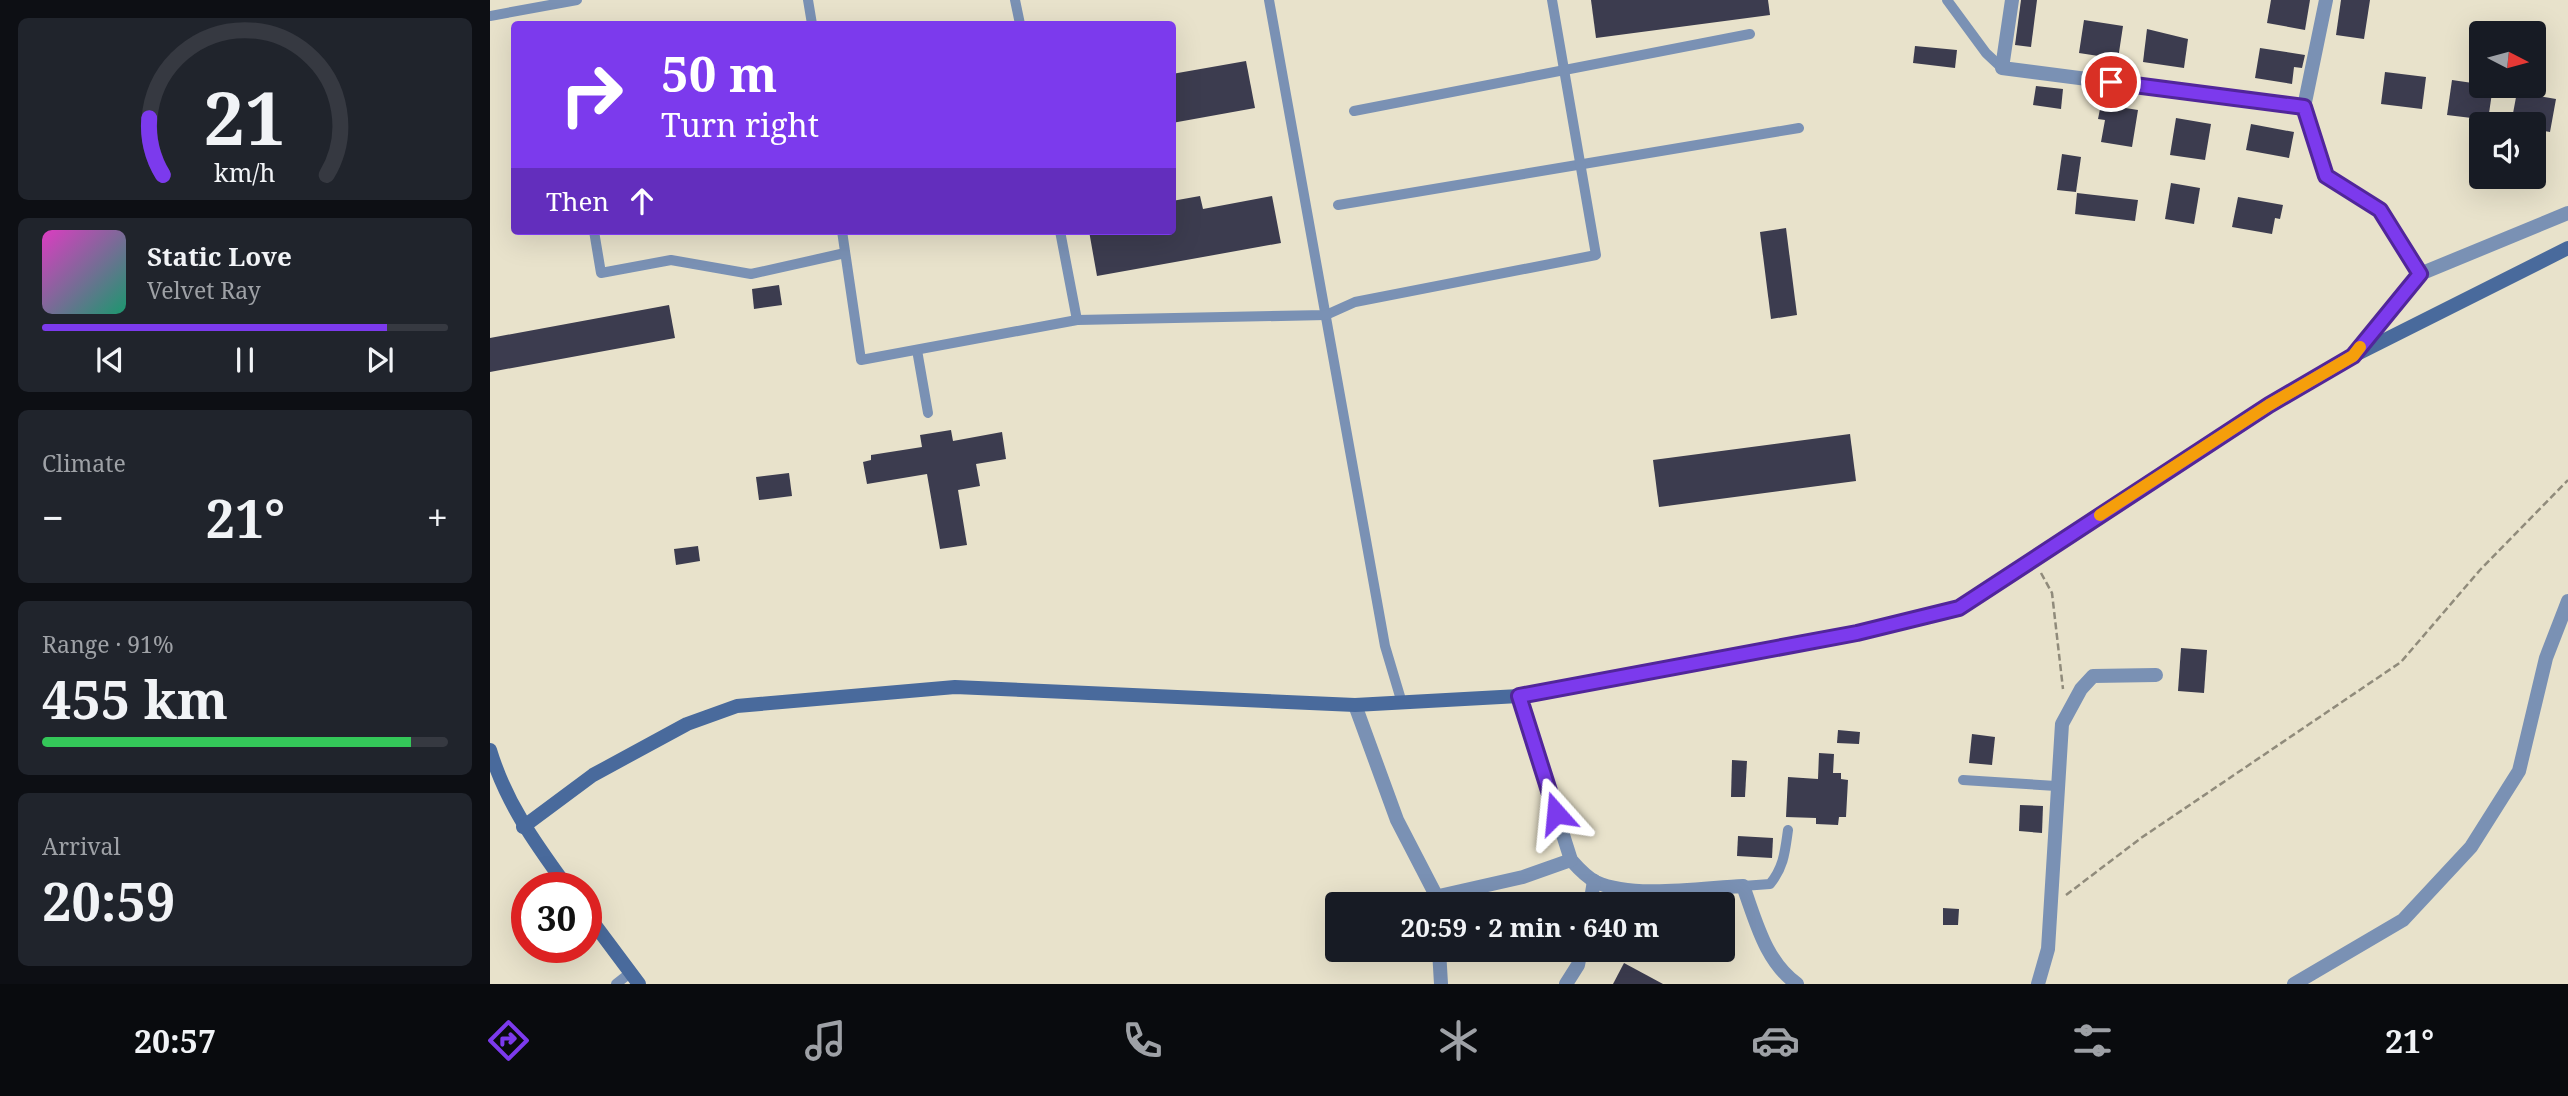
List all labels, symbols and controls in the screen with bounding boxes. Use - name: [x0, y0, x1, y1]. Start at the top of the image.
- north arrow: [2469, 21, 2546, 98]
- map controls: [2469, 21, 2546, 189]
- text: 50 m: [661, 40, 777, 106]
- icon: right: [546, 49, 637, 140]
- pin: [2081, 52, 2141, 112]
- icon: arrive: [2092, 63, 2130, 101]
- text: 21: [204, 67, 286, 166]
- text: Turn right: [661, 103, 819, 146]
- button: sound: [2469, 112, 2546, 189]
- text: km/h: [214, 155, 276, 189]
- icon: ahead: [623, 182, 661, 220]
- text: Then: [546, 183, 609, 219]
- text: Static Love: [147, 238, 292, 274]
- text: Velvet Ray: [147, 274, 261, 306]
- icon: previous: [91, 341, 129, 379]
- icon: pause: [226, 341, 264, 379]
- icon: next: [361, 341, 399, 379]
- text: Climate: [42, 447, 126, 479]
- text: 21°: [206, 482, 285, 553]
- text: −: [42, 491, 64, 543]
- text: +: [427, 491, 448, 543]
- text: Range · 91%: [42, 628, 174, 660]
- text: 455 km: [42, 663, 228, 734]
- position arrow: [1519, 776, 1593, 850]
- text: Arrival: [42, 830, 121, 862]
- text: 20:59: [42, 865, 175, 936]
- speed limit sign: 30: [511, 872, 602, 963]
- text: 20:59 · 2 min · 640 m: [1400, 909, 1660, 945]
- icon: directions: [484, 1016, 533, 1065]
- icon: music: [801, 1016, 850, 1065]
- icon: phone: [1118, 1016, 1167, 1065]
- icon: climate: [1434, 1016, 1483, 1065]
- icon: car: [1751, 1016, 1800, 1065]
- icon: filters: [2068, 1016, 2117, 1065]
- text: 20:57: [134, 1019, 216, 1062]
- text: 21°: [2385, 1019, 2434, 1062]

